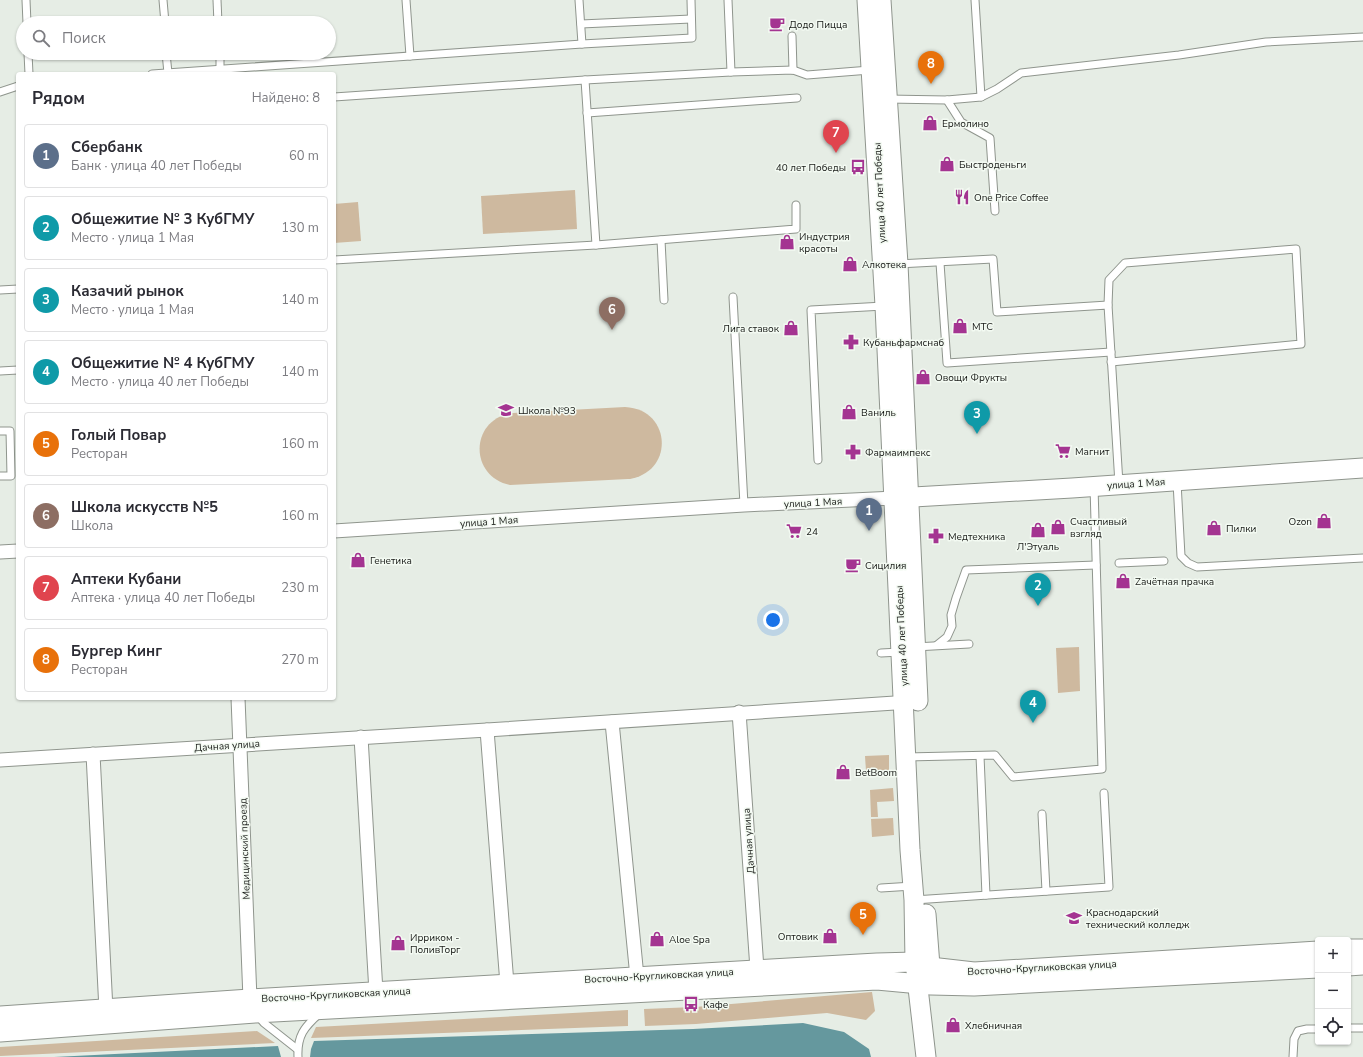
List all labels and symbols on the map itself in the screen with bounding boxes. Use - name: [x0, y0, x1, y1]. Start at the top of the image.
- cafe icon: Додо Пицца: [768, 15, 786, 33]
- place label: Додо Пицца: [789, 18, 847, 32]
- pin: 8: [918, 51, 944, 84]
- shop icon: Ермолино: [921, 114, 939, 132]
- place label: Ермолино: [942, 117, 989, 131]
- pin: 7: [823, 120, 849, 153]
- street label: улица 40 лет Победы: [870, 142, 890, 244]
- shop icon: Быстроденьги: [938, 155, 956, 173]
- bus stop icon: 40 лет Победы: [849, 158, 867, 176]
- place label: Быстроденьги: [959, 158, 1027, 172]
- place label: 40 лет Победы: [776, 161, 846, 175]
- restaurant icon: One Price Coffee: [953, 188, 971, 206]
- place label: One Price Coffee: [974, 191, 1049, 205]
- place label: Индустрия красоты: [799, 230, 850, 256]
- shop icon: Индустрия красоты: [778, 233, 796, 251]
- shop icon: Алкотека: [841, 255, 859, 273]
- place label: Алкотека: [862, 258, 906, 272]
- pin: 6: [599, 297, 625, 330]
- shop icon: МТС: [951, 317, 969, 335]
- shop icon: Лига ставок: [782, 319, 800, 337]
- place label: МТС: [972, 320, 993, 334]
- place label: Лига ставок: [722, 322, 780, 336]
- pharmacy icon: Кубаньфармснаб: [842, 333, 860, 351]
- place label: Кубаньфармснаб: [863, 336, 945, 350]
- shop icon: Овощи Фрукты: [914, 368, 932, 386]
- place label: Овощи Фрукты: [935, 371, 1007, 385]
- school or university icon: Школа №93: [497, 401, 515, 419]
- pin: 3: [964, 401, 990, 434]
- shop icon: Ваниль: [840, 403, 858, 421]
- place label: Школа №93: [518, 404, 576, 418]
- place label: Ваниль: [861, 406, 896, 420]
- supermarket icon: Магнит: [1054, 442, 1072, 460]
- pharmacy icon: Фармаимпекс: [844, 443, 862, 461]
- place label: Магнит: [1075, 445, 1110, 459]
- place label: Фармаимпекс: [865, 446, 931, 460]
- street label: улица 1 Мая: [1106, 475, 1166, 493]
- street label: улица 1 Мая: [784, 494, 843, 512]
- pin: 1: [856, 498, 882, 531]
- shop icon: Ozon: [1315, 512, 1333, 530]
- street label: улица 1 Мая: [459, 513, 519, 531]
- place label: Счастливый взгляд: [1070, 515, 1127, 541]
- place label: Ozon: [1289, 515, 1312, 529]
- shop icon: Счастливый взгляд: [1049, 518, 1067, 536]
- shop icon: Пилки: [1205, 519, 1223, 537]
- shop icon: Л'Этуаль: [1029, 521, 1047, 539]
- supermarket icon: 24: [785, 522, 803, 540]
- place label: Пилки: [1226, 522, 1256, 536]
- place label: 24: [806, 525, 818, 539]
- pharmacy icon: Медтехника: [927, 527, 945, 545]
- place label: Медтехника: [948, 530, 1005, 544]
- place label: Л'Этуаль: [1017, 540, 1059, 554]
- shop icon: Генетика: [349, 551, 367, 569]
- place label: Генетика: [370, 554, 412, 568]
- cafe icon: Сицилия: [844, 556, 862, 574]
- place label: Сицилия: [865, 559, 906, 573]
- shop icon: Zачётная прачка: [1114, 572, 1132, 590]
- pin: 2: [1025, 573, 1051, 606]
- place label: Zачётная прачка: [1135, 575, 1214, 589]
- street label: улица 40 лет Победы: [892, 585, 912, 687]
- your location: [763, 610, 783, 630]
- pin: 4: [1020, 690, 1046, 723]
- street label: Дачная улица: [194, 737, 260, 755]
- shop icon: BetBoom: [834, 763, 852, 781]
- place label: BetBoom: [855, 766, 897, 780]
- street label: Медицинский проезд: [236, 798, 254, 900]
- street label: Дачная улица: [740, 808, 758, 874]
- pin: 5: [850, 902, 876, 935]
- place label: Краснодарский технический колледж: [1086, 906, 1190, 932]
- school or university icon: Краснодарский технический колледж: [1065, 909, 1083, 927]
- shop icon: Оптовик: [821, 927, 839, 945]
- shop icon: Aloe Spa: [648, 930, 666, 948]
- place label: Оптовик: [778, 930, 819, 944]
- place label: Ирриком - ПоливТорг: [410, 931, 461, 957]
- place label: Aloe Spa: [669, 933, 710, 947]
- shop icon: Ирриком - ПоливТорг: [389, 934, 407, 952]
- street label: Восточно-Кругликовская улица: [967, 957, 1117, 979]
- street label: Восточно-Кругликовская улица: [584, 965, 734, 987]
- street label: Восточно-Кругликовская улица: [261, 984, 411, 1006]
- bus stop icon: Кафе: [682, 995, 700, 1013]
- place label: Кафе: [703, 998, 728, 1012]
- shop icon: Хлебничная: [944, 1016, 962, 1034]
- place label: Хлебничная: [965, 1019, 1022, 1033]

